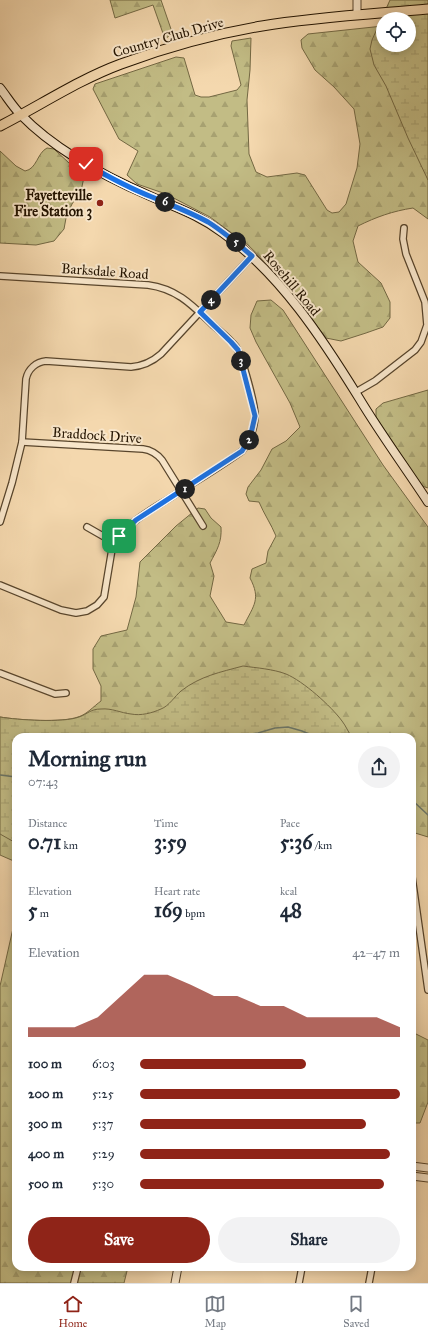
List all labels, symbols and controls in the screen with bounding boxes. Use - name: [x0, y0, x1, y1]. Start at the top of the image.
- map controls: [376, 12, 416, 52]
- button: locate: [376, 12, 416, 52]
- street label: Country Club Drive: [111, 14, 226, 61]
- pin: [69, 147, 103, 181]
- icon: check: [75, 153, 97, 175]
- place label: Fayetteville Fire Station 3: [14, 187, 92, 221]
- pin: 6: [155, 192, 175, 212]
- text: 6: [162, 195, 168, 208]
- marker: Fayetteville Fire Station 3: [95, 198, 105, 208]
- pin: 5: [226, 232, 246, 252]
- text: 5: [233, 235, 239, 248]
- street label: Rosehill Road: [259, 247, 324, 319]
- street label: Barksdale Road: [61, 260, 149, 283]
- pin: 4: [201, 290, 221, 310]
- text: 4: [208, 293, 214, 306]
- pin: 3: [231, 351, 251, 371]
- text: 3: [239, 354, 243, 367]
- street label: Braddock Drive: [52, 424, 142, 447]
- pin: 2: [239, 430, 259, 450]
- text: 2: [246, 433, 252, 446]
- pin: 1: [175, 479, 195, 499]
- text: 1: [183, 482, 187, 495]
- pin: [102, 519, 136, 553]
- icon: arrive: [108, 525, 130, 547]
- text: Morning run: [28, 745, 147, 772]
- button: share: [358, 746, 400, 788]
- text: 07:43: [28, 774, 58, 790]
- text: Distance: [28, 817, 67, 830]
- text: Time: [154, 817, 178, 830]
- text: Pace: [280, 817, 300, 830]
- text: 0.71: [28, 830, 61, 854]
- text: 3:59: [154, 830, 187, 854]
- text: 5:36: [280, 830, 313, 854]
- text: km: [61, 839, 78, 852]
- text: /km: [313, 839, 332, 852]
- text: Elevation: [28, 885, 72, 898]
- text: Heart rate: [154, 885, 200, 898]
- text: kcal: [280, 885, 297, 898]
- text: 5: [28, 898, 37, 922]
- text: 169: [154, 898, 183, 922]
- text: 48: [280, 898, 302, 922]
- text: m: [37, 907, 49, 920]
- text: bpm: [183, 907, 205, 920]
- text: Elevation: [28, 945, 80, 961]
- text: 42–47 m: [352, 945, 400, 961]
- text: 100 m: [28, 1056, 62, 1072]
- text: 6:03: [92, 1056, 115, 1072]
- text: 200 m: [28, 1086, 63, 1102]
- text: 5:25: [92, 1086, 114, 1102]
- text: 300 m: [28, 1116, 62, 1132]
- text: 5:37: [92, 1116, 113, 1132]
- text: 400 m: [28, 1146, 64, 1162]
- text: 5:29: [92, 1146, 115, 1162]
- text: 500 m: [28, 1176, 63, 1192]
- text: 5:30: [92, 1176, 114, 1192]
- button: Save: [28, 1217, 210, 1263]
- button: Share: [218, 1217, 400, 1263]
- tab: Home: [59, 1293, 87, 1330]
- tab: Map: [204, 1293, 226, 1330]
- tab: Saved: [343, 1293, 369, 1330]

